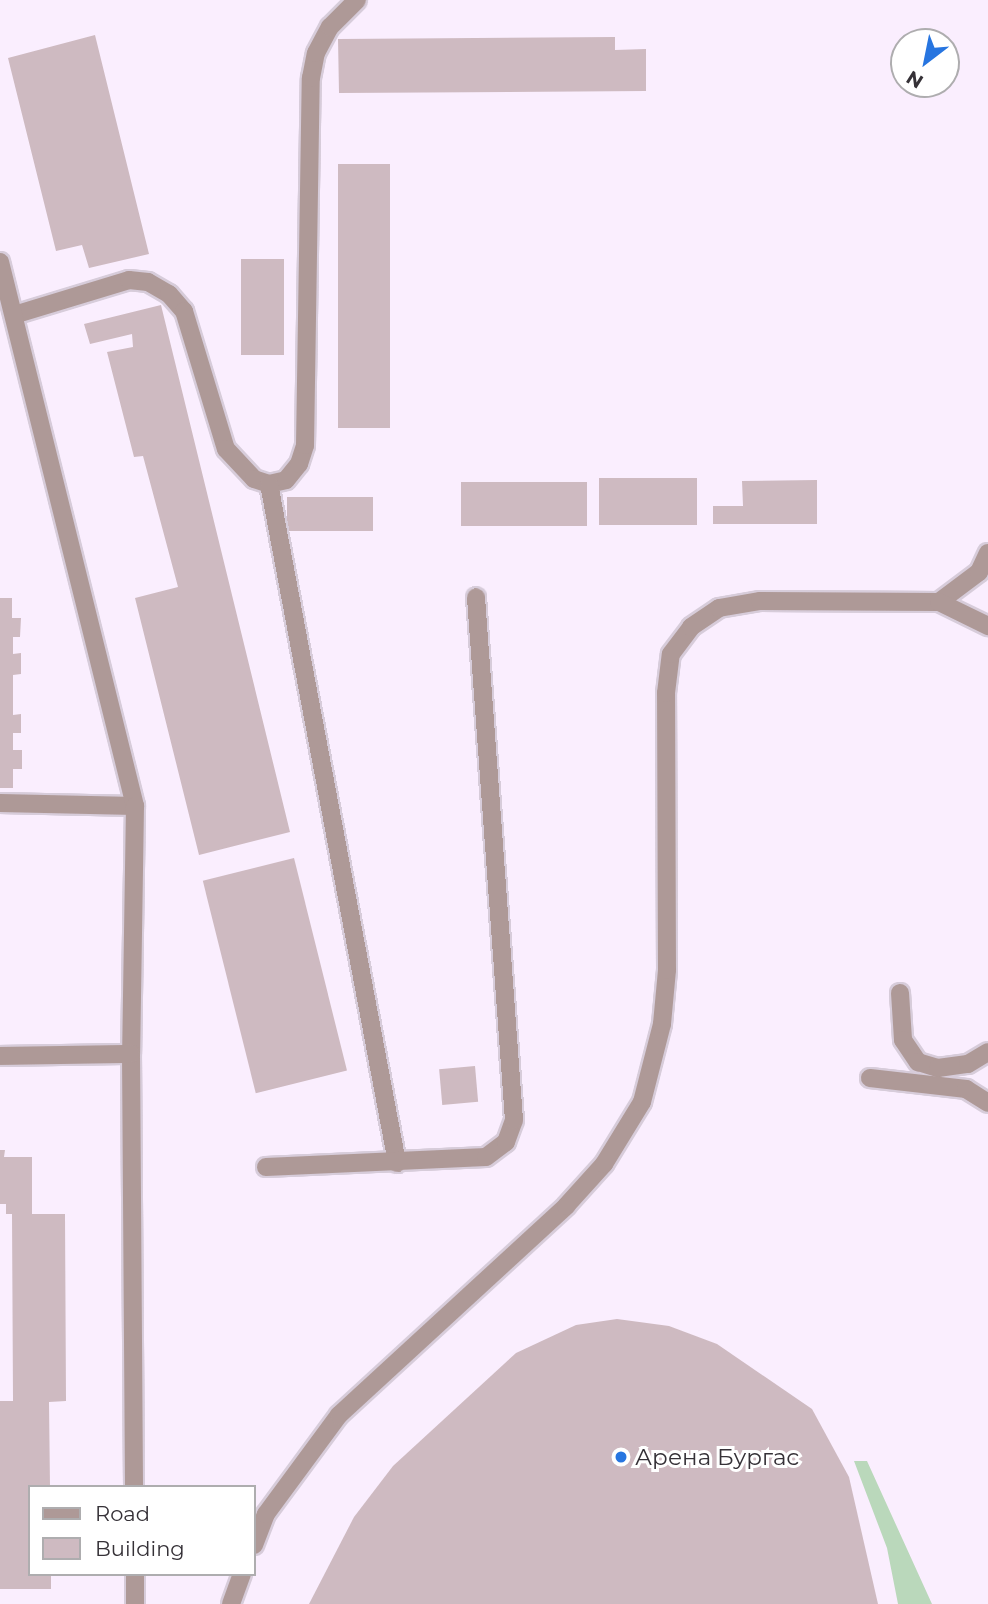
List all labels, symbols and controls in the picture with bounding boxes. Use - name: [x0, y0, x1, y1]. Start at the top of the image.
- north arrow: [890, 28, 960, 98]
- text: N: [902, 66, 927, 93]
- place label: Арена Бургас: [635, 1443, 799, 1471]
- marker: Арена Бургас: [613, 1449, 629, 1465]
- legend: [28, 1485, 256, 1576]
- text: Road: [95, 1501, 150, 1526]
- text: Building: [95, 1536, 185, 1561]

